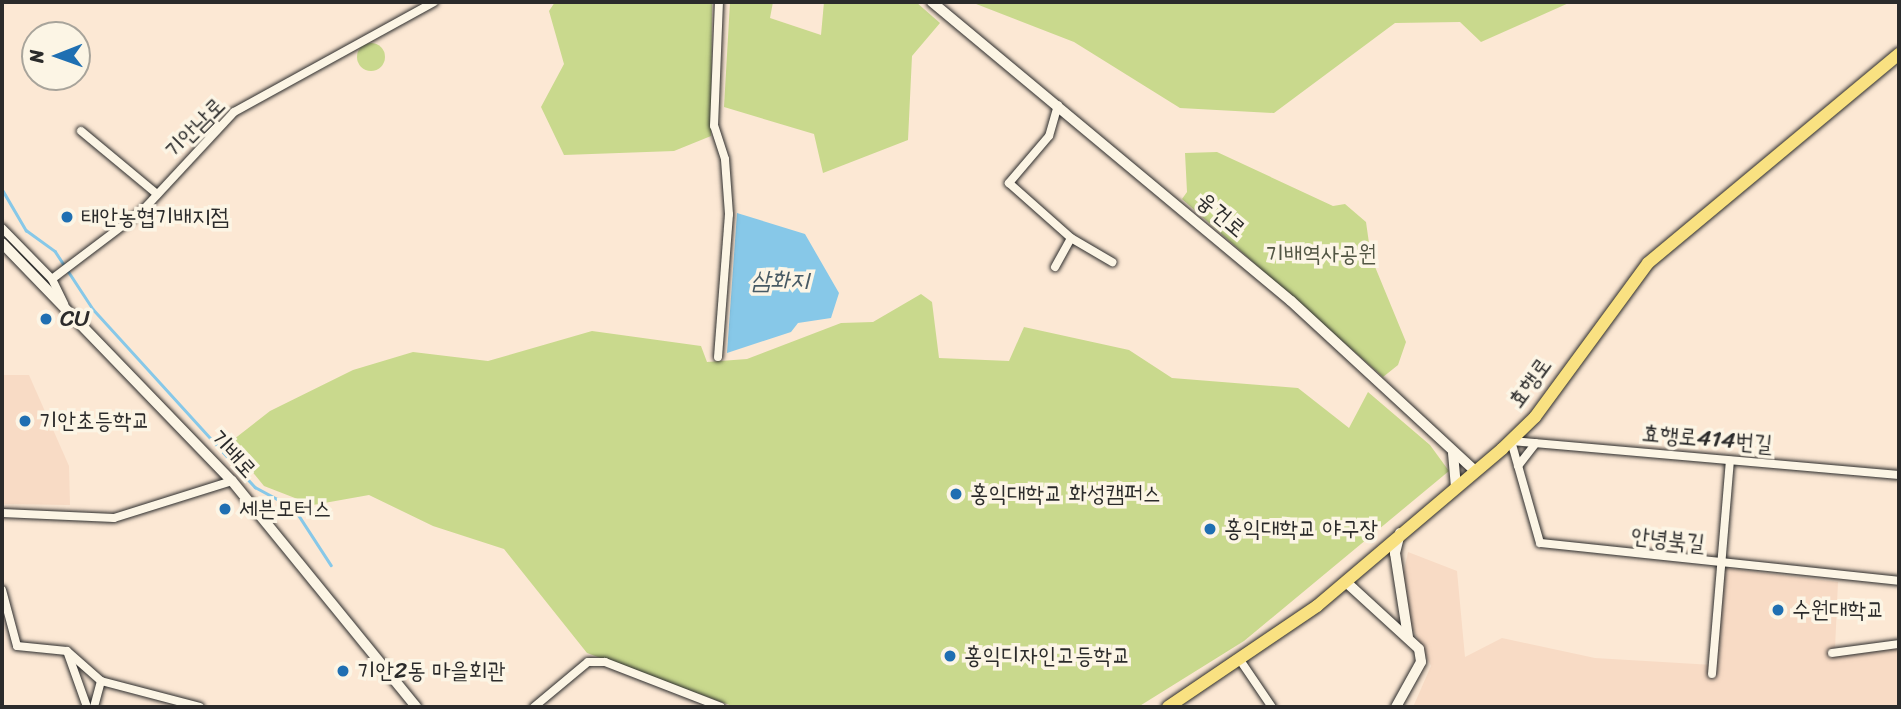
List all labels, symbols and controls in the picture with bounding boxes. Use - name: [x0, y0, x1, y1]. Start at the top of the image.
- north arrow: [21, 21, 91, 91]
- text: N: [20, 49, 53, 63]
- street label: 기안남로: [159, 92, 231, 164]
- street label: 융건로: [1191, 187, 1251, 243]
- place label: 태안농협기배지점: [81, 203, 229, 231]
- marker: 태안농협기배지점: [59, 209, 75, 225]
- park label: 기배역사공원: [1265, 240, 1377, 268]
- water label: 삼화지: [751, 267, 809, 295]
- place label: CU: [60, 305, 90, 333]
- marker: CU: [38, 311, 54, 327]
- street label: 효행로: [1503, 352, 1557, 414]
- place label: 기안초등학교: [39, 407, 150, 435]
- marker: 기안초등학교: [17, 413, 33, 429]
- street label: 효행로414번길: [1640, 420, 1774, 458]
- street label: 기배로: [204, 424, 262, 484]
- place label: 홍익대학교 화성캠퍼스: [970, 480, 1161, 508]
- marker: 홍익대학교 화성캠퍼스: [948, 486, 964, 502]
- place label: 세븐모터스: [239, 495, 332, 523]
- marker: 세븐모터스: [217, 501, 233, 517]
- place label: 홍익대학교 야구장: [1224, 515, 1378, 543]
- marker: 홍익대학교 야구장: [1202, 521, 1218, 537]
- street label: 안녕북길: [1630, 522, 1706, 558]
- place label: 수원대학교: [1792, 596, 1885, 624]
- marker: 수원대학교: [1770, 602, 1786, 618]
- place label: 홍익디자인고등학교: [964, 642, 1131, 670]
- marker: 홍익디자인고등학교: [942, 648, 958, 664]
- place label: 기안2동 마을회관: [357, 657, 506, 685]
- marker: 기안2동 마을회관: [335, 663, 351, 679]

